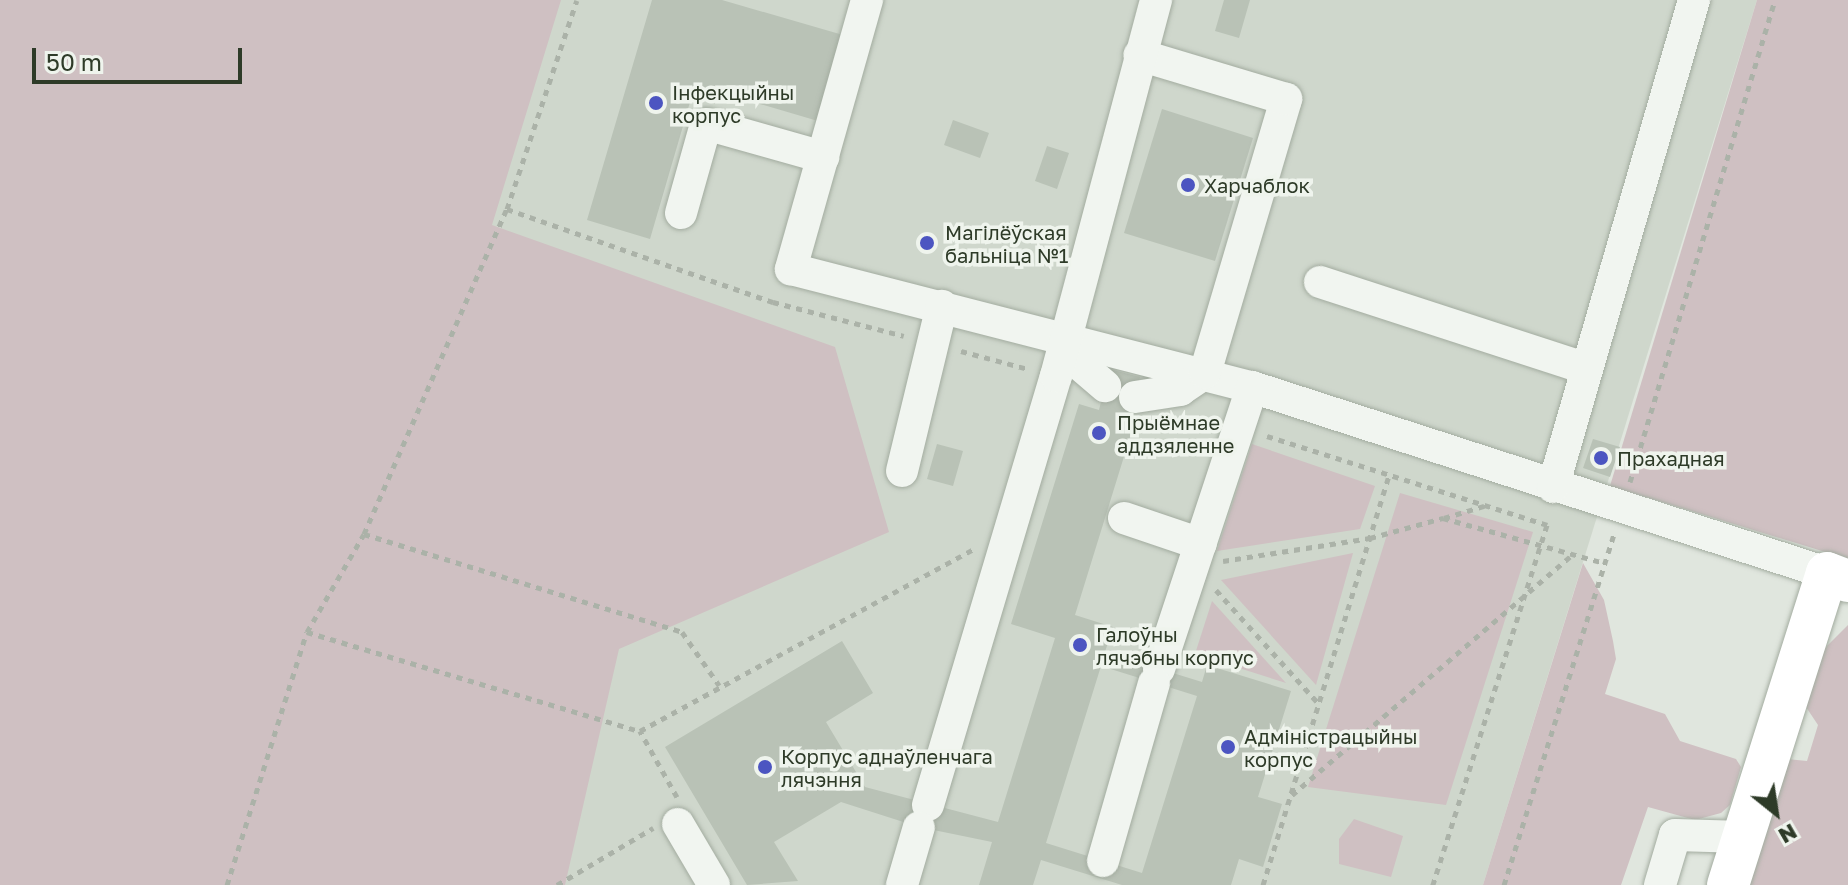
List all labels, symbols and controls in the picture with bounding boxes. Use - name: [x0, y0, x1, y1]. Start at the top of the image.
- scale bar: [36, 32, 246, 82]
- text: 50 m: [46, 47, 102, 76]
- place label: Інфекцыйны корпус: [672, 80, 794, 127]
- marker: Інфекцыйны корпус: [647, 94, 665, 112]
- place label: Харчаблок: [1204, 173, 1310, 197]
- marker: Харчаблок: [1179, 176, 1197, 194]
- place label: Магілёўская бальніца №1: [945, 220, 1068, 267]
- marker: Магілёўская бальніца №1: [916, 232, 938, 254]
- place label: Прыёмнае аддзяленне: [1117, 410, 1234, 457]
- marker: Прыёмнае аддзяленне: [1088, 422, 1110, 444]
- place label: Прахадная: [1617, 446, 1725, 470]
- marker: Прахадная: [1592, 449, 1610, 467]
- place label: Галоўны лячэбны корпус: [1096, 622, 1254, 669]
- marker: Галоўны лячэбны корпус: [1071, 636, 1089, 654]
- place label: Адміністрацыйны корпус: [1244, 724, 1418, 771]
- marker: Адміністрацыйны корпус: [1219, 738, 1237, 756]
- place label: Корпус аднаўленчага лячэння: [781, 744, 993, 791]
- marker: Корпус аднаўленчага лячэння: [756, 758, 774, 776]
- north arrow: [1736, 773, 1816, 853]
- text: N: [1774, 818, 1802, 850]

